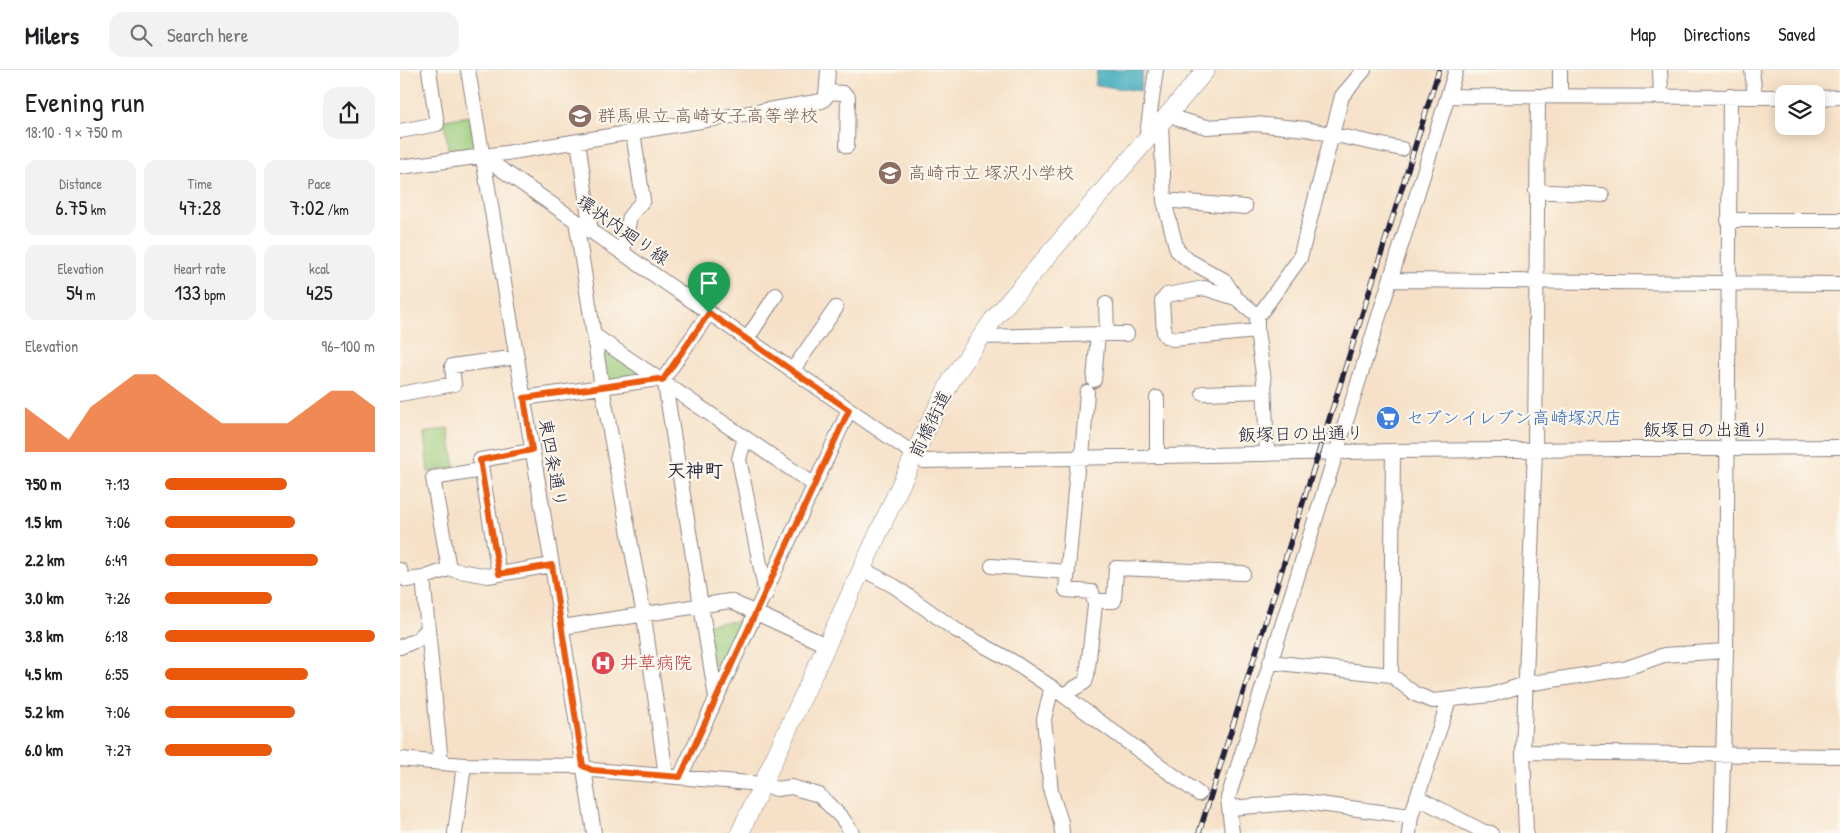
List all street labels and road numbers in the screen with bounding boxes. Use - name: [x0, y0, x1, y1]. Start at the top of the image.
- street label: 環状内廻り線: [572, 188, 675, 271]
- street label: 前橋街道: [903, 386, 957, 462]
- street label: 東四条通り: [533, 416, 574, 509]
- street label: 飯塚日の出通り: [1643, 417, 1769, 442]
- street label: 飯塚日の出通り: [1238, 420, 1364, 447]

